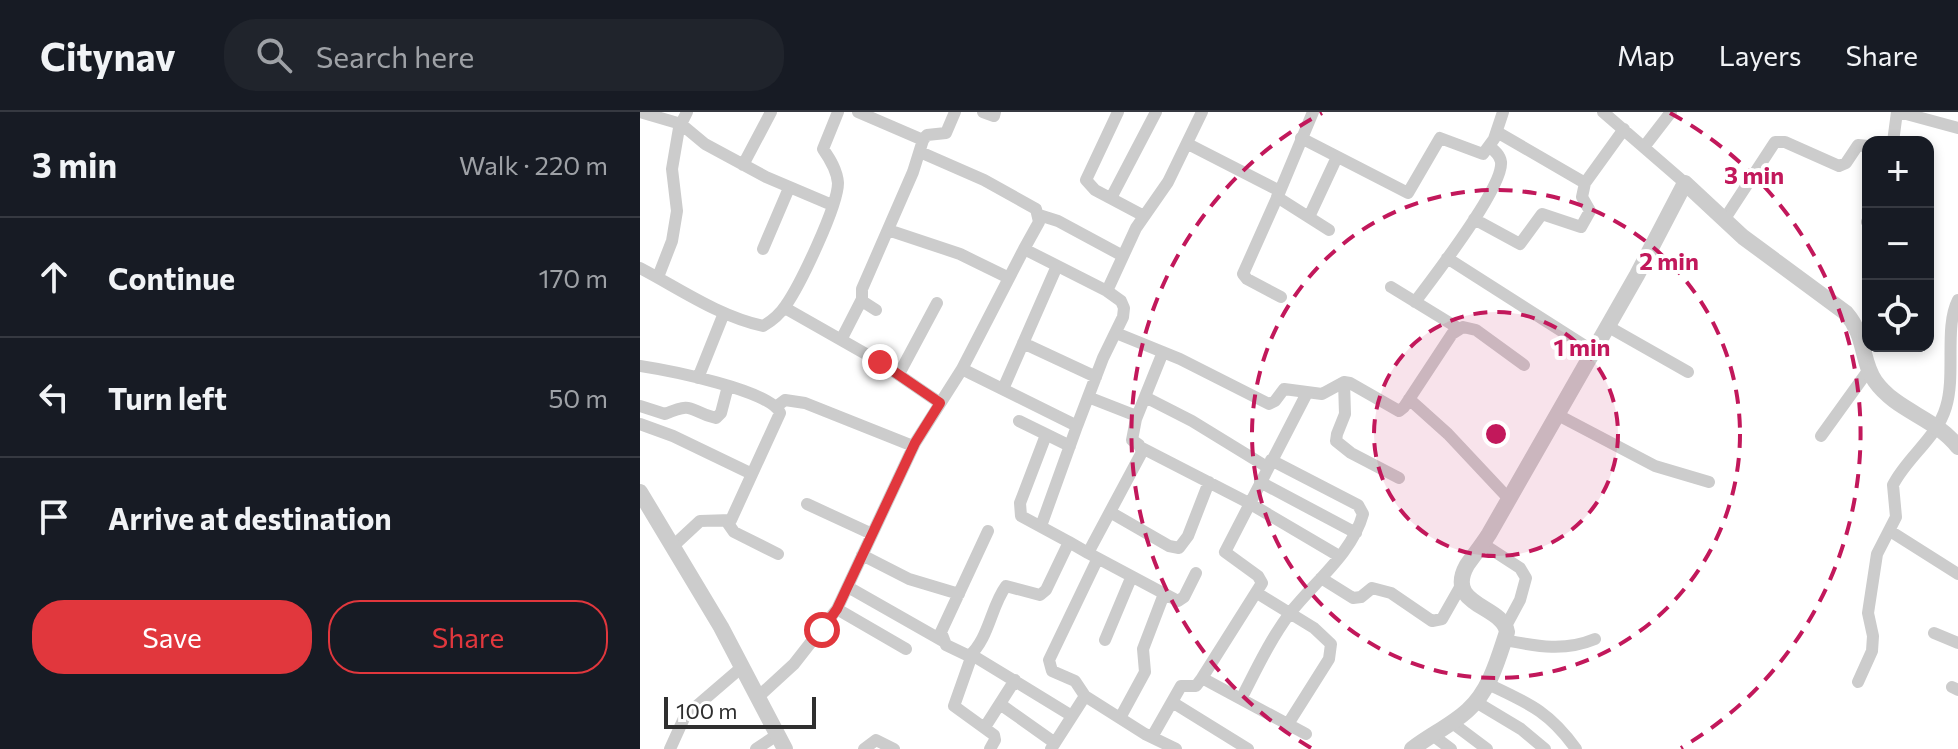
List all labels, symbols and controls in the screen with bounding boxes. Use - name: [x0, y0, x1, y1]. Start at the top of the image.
- search box: [224, 19, 784, 91]
- text: Citynav: [40, 32, 176, 79]
- icon: search: [252, 33, 296, 77]
- text: Search here: [316, 37, 474, 74]
- text: Map: [1617, 38, 1675, 72]
- text: Layers: [1719, 38, 1801, 72]
- text: Share: [1845, 38, 1918, 72]
- map controls: [1862, 136, 1934, 352]
- button: +: [1862, 136, 1934, 208]
- text: 3 min: [32, 143, 117, 185]
- text: Walk · 220 m: [459, 149, 608, 180]
- text: 3 min: [1724, 160, 1784, 189]
- button: −: [1862, 208, 1934, 280]
- text: 2 min: [1639, 246, 1699, 275]
- icon: ahead: [32, 255, 76, 299]
- text: Continue: [108, 259, 235, 296]
- text: 170 m: [539, 262, 608, 293]
- button: locate: [1862, 280, 1934, 352]
- text: 1 min: [1554, 332, 1610, 361]
- route end: [862, 344, 898, 380]
- icon: left: [32, 375, 76, 419]
- text: Turn left: [108, 379, 227, 416]
- text: 50 m: [548, 382, 608, 413]
- centre of rings: [1482, 420, 1510, 448]
- icon: arrive: [32, 495, 76, 539]
- text: Arrive at destination: [108, 499, 392, 536]
- button: Save: [32, 600, 312, 674]
- button: Share: [328, 600, 608, 674]
- route start: [804, 612, 840, 648]
- scale bar: [664, 693, 816, 729]
- text: 100 m: [676, 697, 738, 724]

